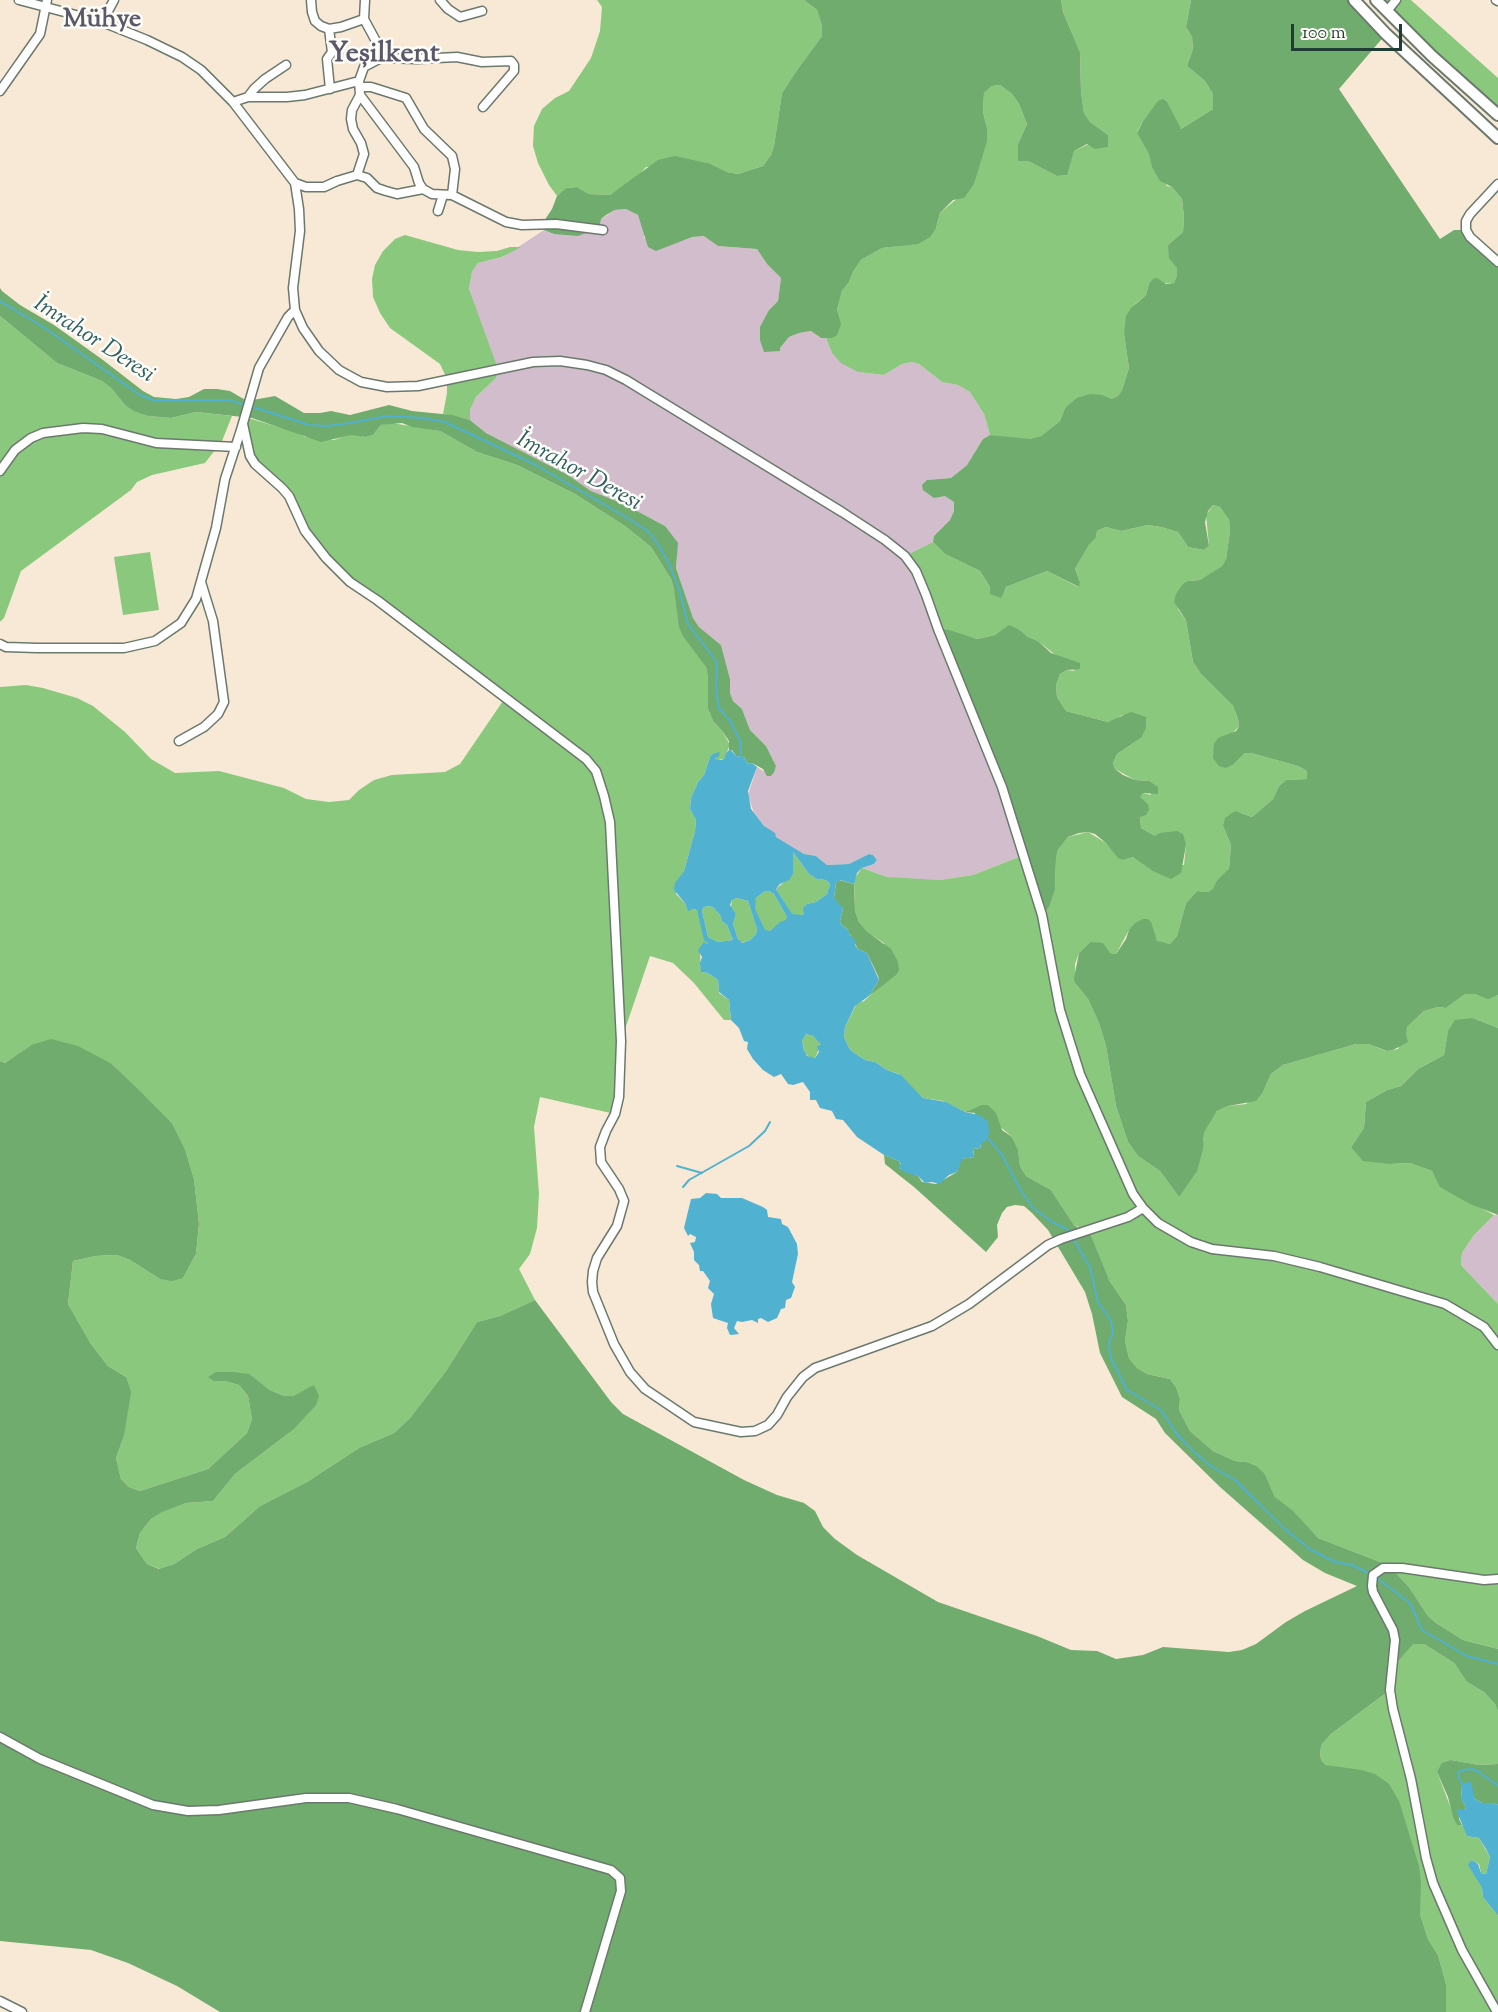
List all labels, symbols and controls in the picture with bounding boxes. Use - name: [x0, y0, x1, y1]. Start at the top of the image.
- district label: Mühye: [63, 6, 141, 38]
- scale bar: [1294, 12, 1405, 50]
- text: 100 m: [1302, 21, 1346, 47]
- district label: Yeşilkent: [329, 39, 439, 73]
- water label: İmrahor Deresi: [27, 291, 159, 391]
- water label: İmrahor Deresi: [510, 427, 646, 519]

